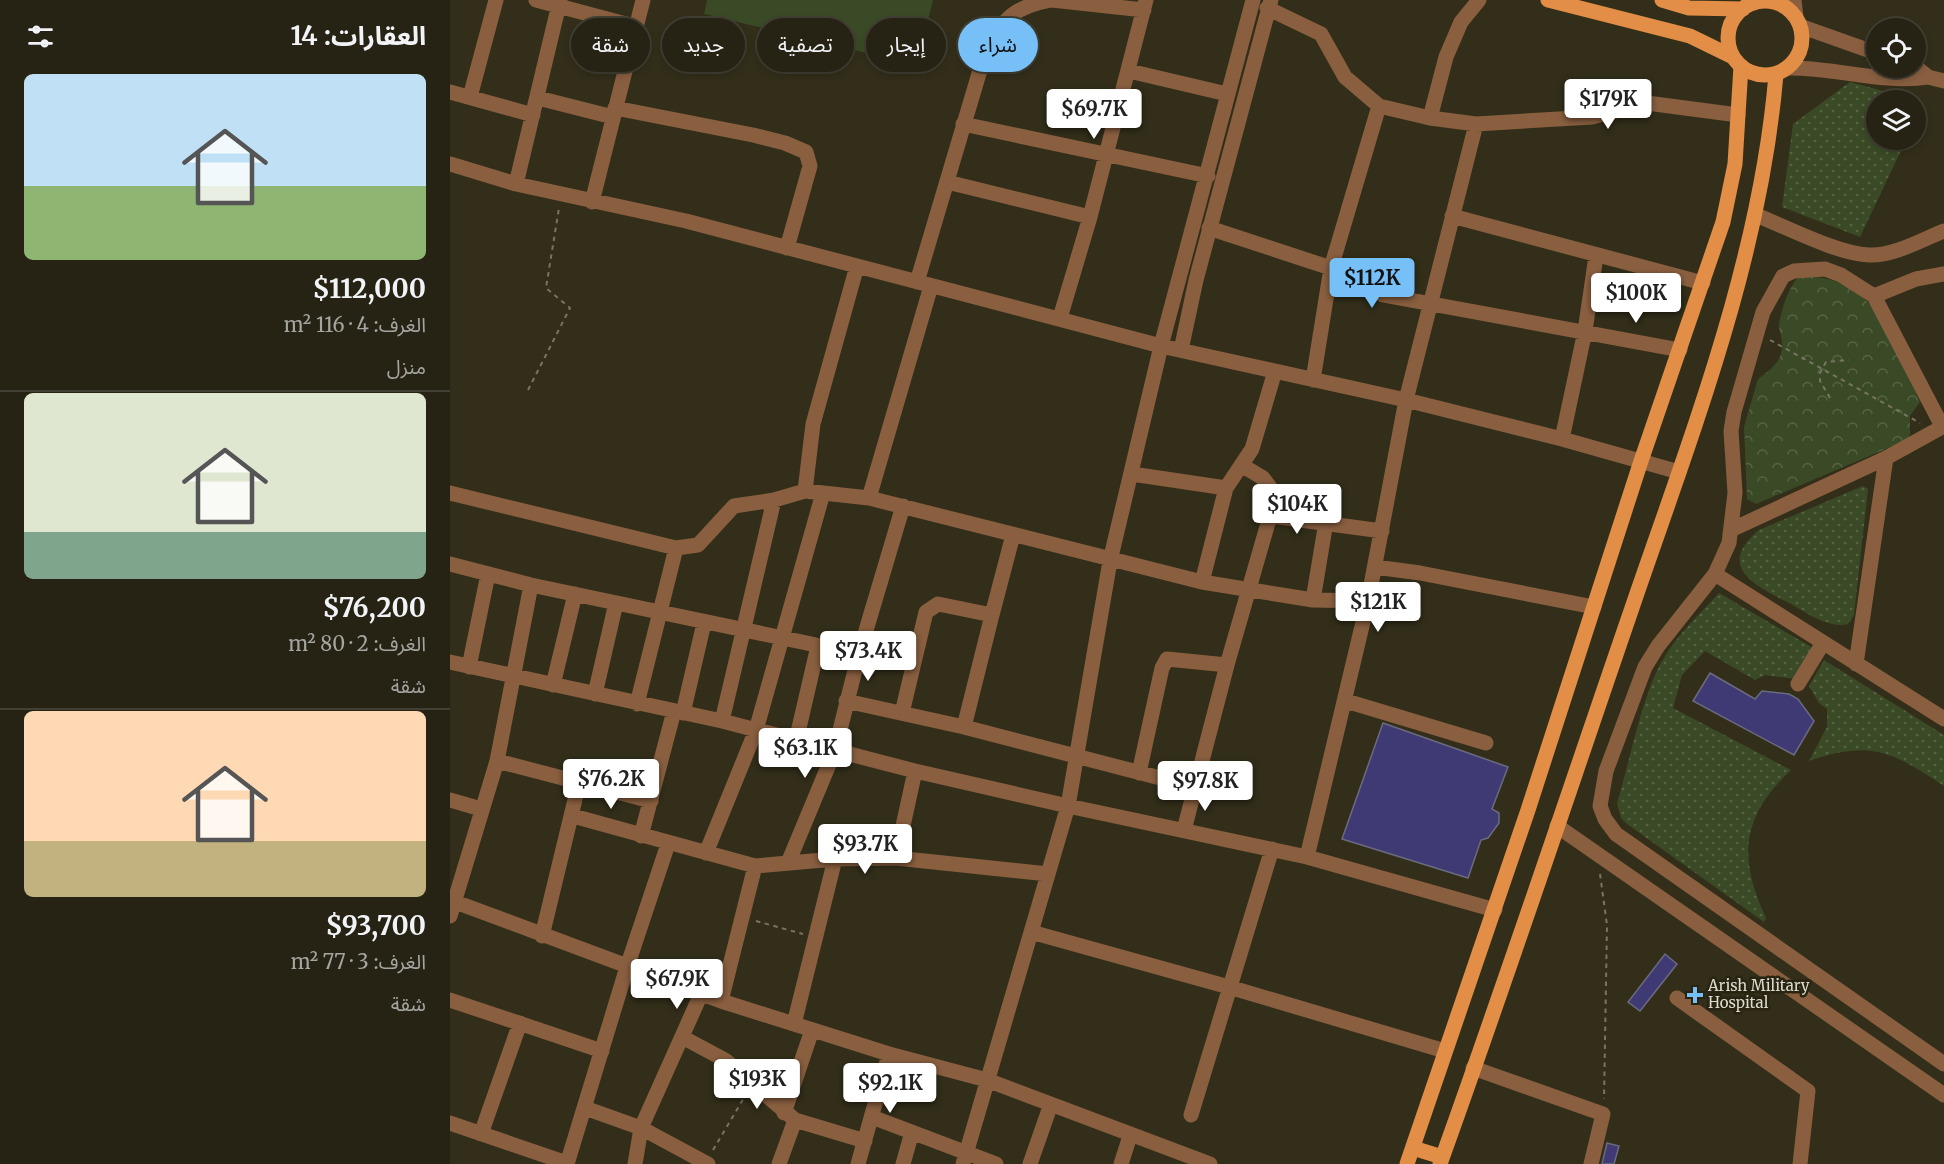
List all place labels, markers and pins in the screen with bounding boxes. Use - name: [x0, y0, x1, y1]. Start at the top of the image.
- pin: $179K: [1566, 79, 1650, 130]
- pin: $69.7K: [1045, 89, 1143, 140]
- pin: $112K: [1330, 258, 1414, 309]
- pin: $100K: [1594, 273, 1678, 324]
- pin: $104K: [1255, 484, 1339, 535]
- pin: $121K: [1336, 582, 1420, 633]
- pin: $73.4K: [819, 631, 917, 682]
- pin: $63.1K: [756, 728, 854, 779]
- pin: $76.2K: [562, 759, 660, 810]
- pin: $97.8K: [1156, 761, 1254, 812]
- pin: $93.7K: [816, 824, 914, 875]
- pin: $67.9K: [628, 959, 726, 1010]
- place label: Arish Military Hospital: [1707, 976, 1810, 1012]
- marker: Arish Military Hospital: [1686, 986, 1704, 1004]
- pin: $193K: [715, 1059, 799, 1110]
- pin: $92.1K: [841, 1063, 939, 1114]

